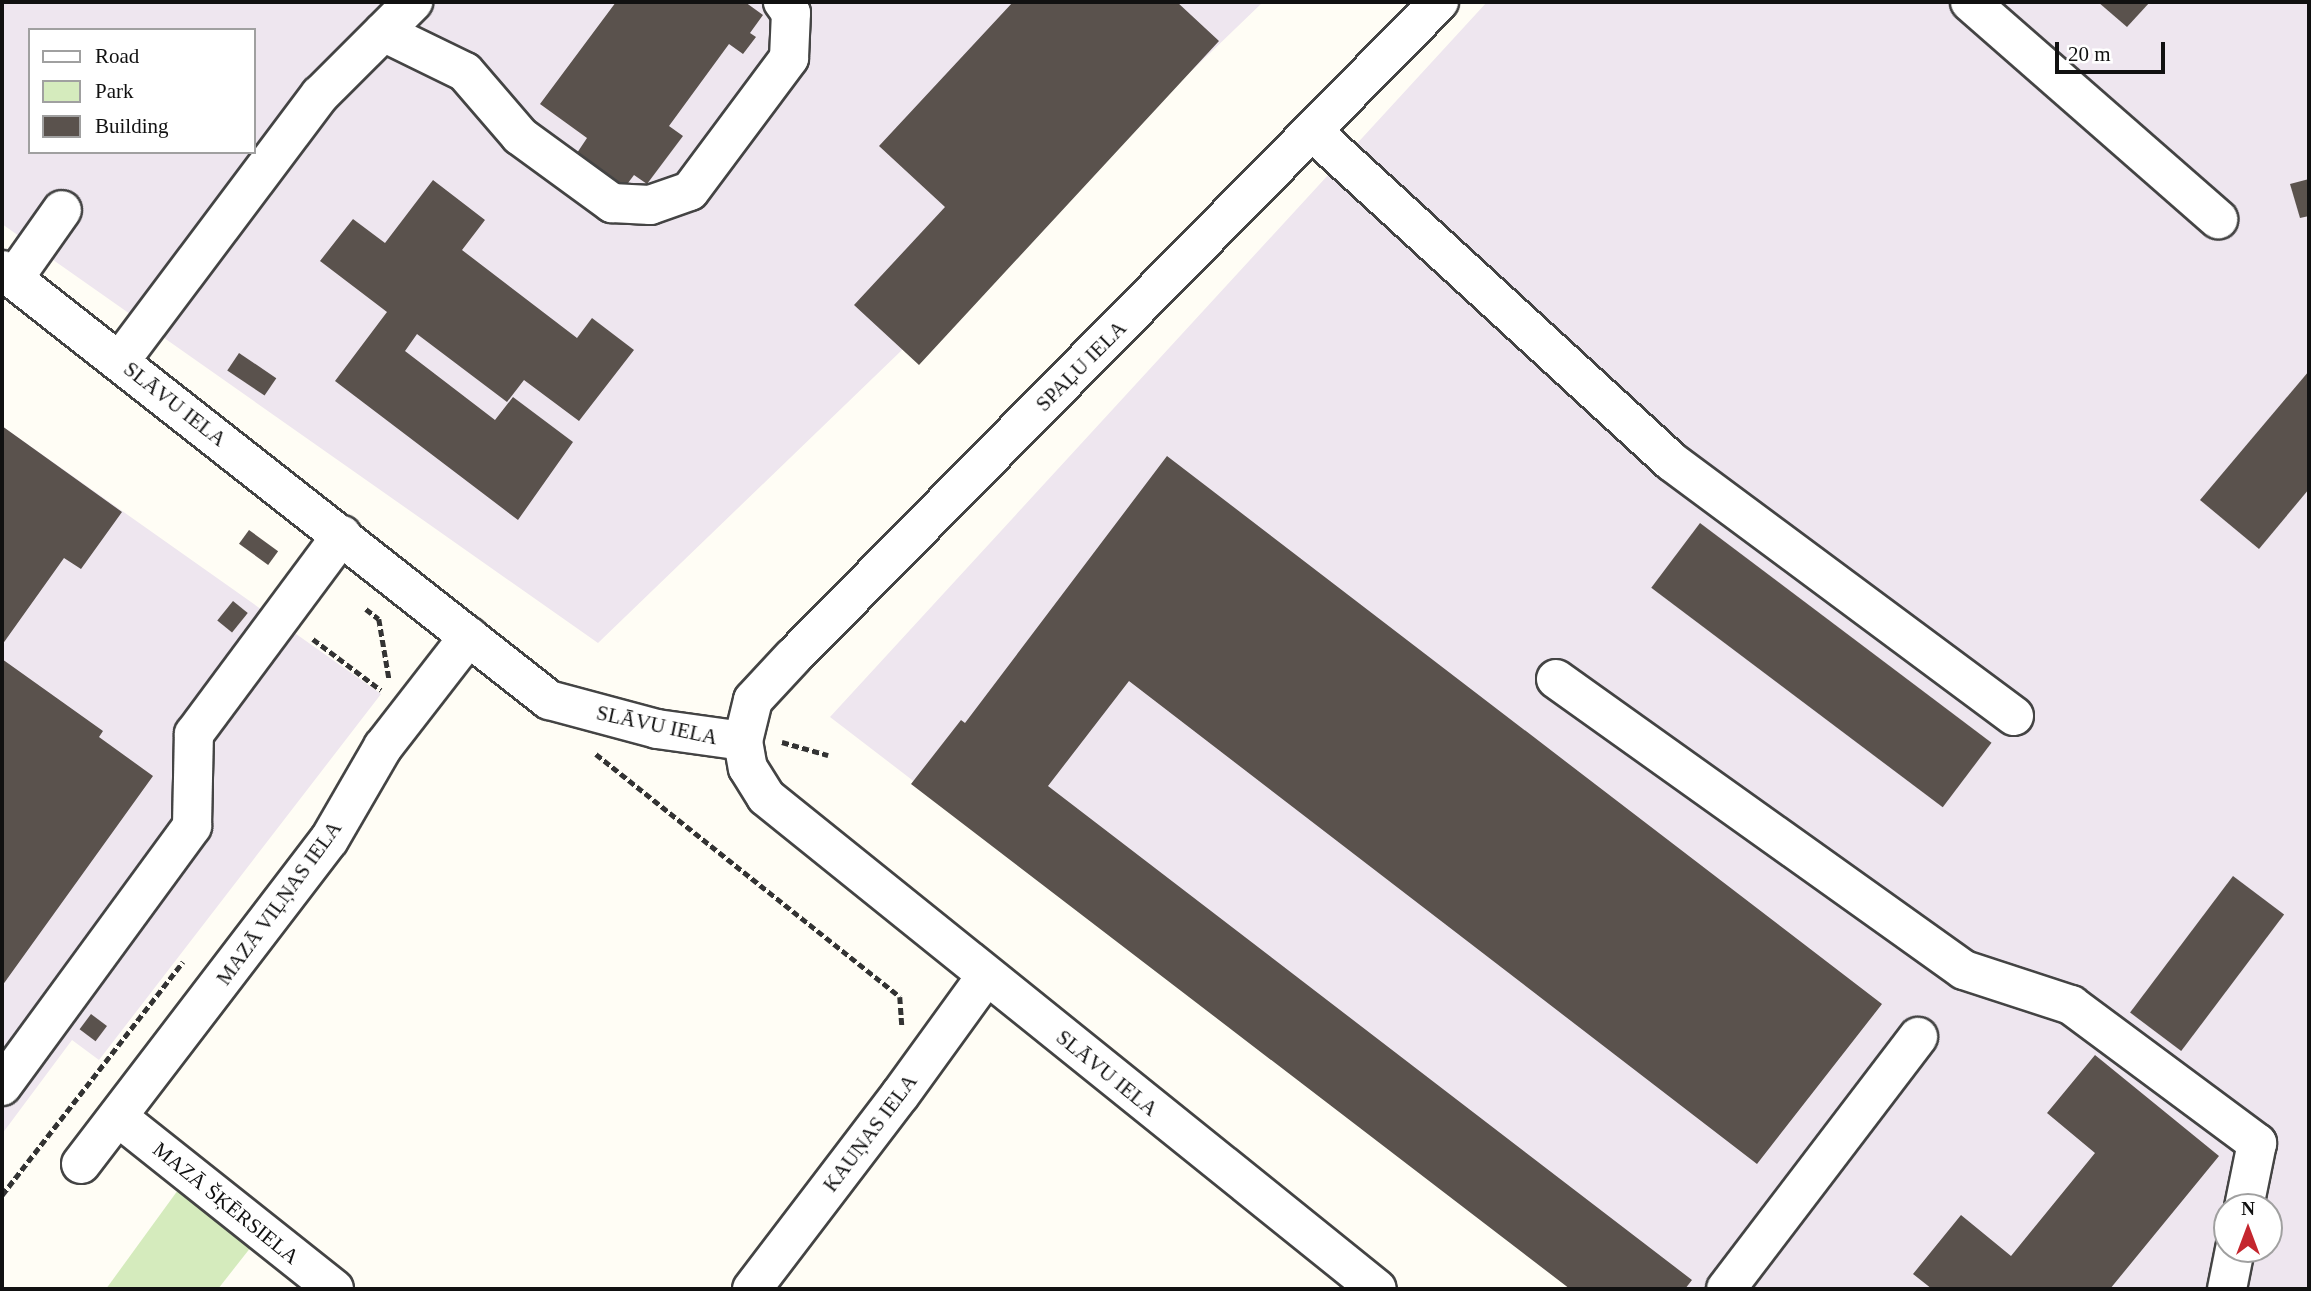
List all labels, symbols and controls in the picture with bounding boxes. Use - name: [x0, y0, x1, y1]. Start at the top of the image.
- legend: [28, 28, 256, 154]
- scale bar: [2059, 28, 2169, 72]
- text: 20 m: [2068, 42, 2111, 66]
- text: Road: [95, 44, 139, 68]
- text: Park: [95, 79, 134, 103]
- text: Building: [95, 114, 169, 138]
- street label: SPAĻU IELA: [1030, 315, 1132, 417]
- street label: SLĀVU IELA: [119, 356, 231, 452]
- street label: SLĀVU IELA: [594, 700, 720, 750]
- street label: MAZĀ VIĻŅAS IELA: [211, 816, 347, 990]
- street label: SLĀVU IELA: [1051, 1024, 1163, 1122]
- street label: KAUŅAS IELA: [818, 1069, 922, 1197]
- street label: MAZĀ ŠĶĒRSIELA: [148, 1136, 304, 1270]
- north arrow: [2213, 1193, 2283, 1263]
- text: N: [2241, 1198, 2255, 1219]

